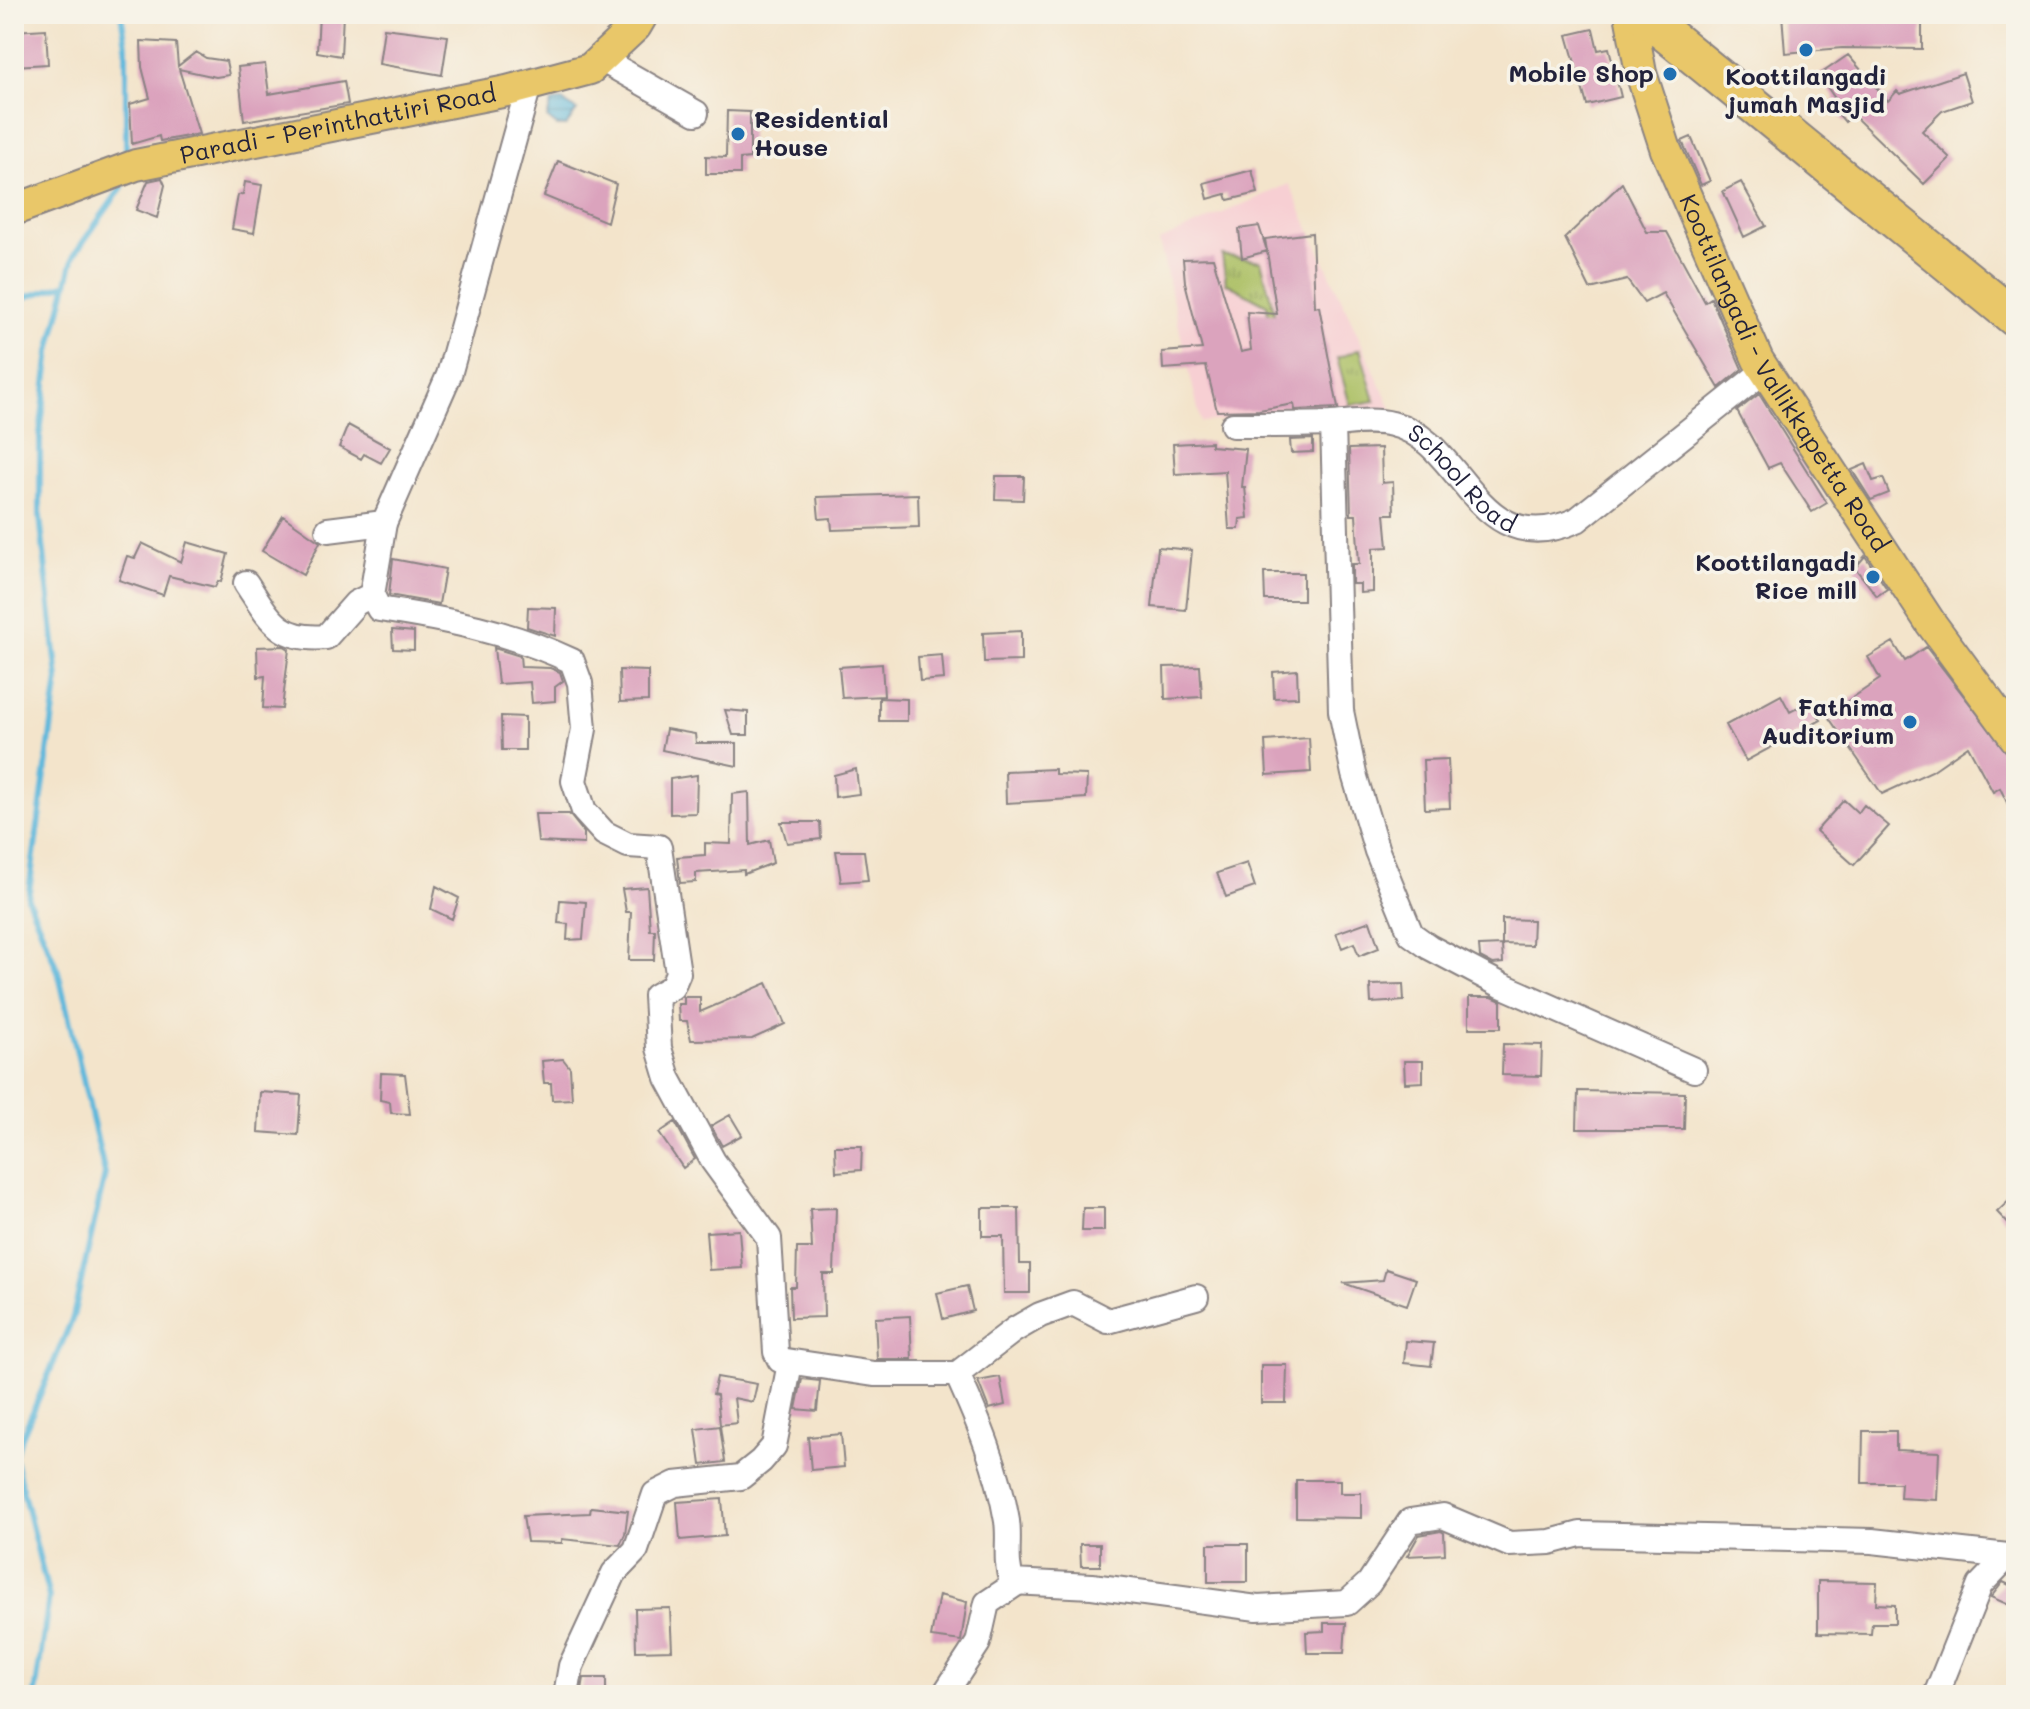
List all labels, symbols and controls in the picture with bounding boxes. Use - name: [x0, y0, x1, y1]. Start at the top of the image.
- marker: Koottilangadi jumah Masjid: [1797, 41, 1815, 59]
- place label: Mobile Shop: [1509, 57, 1654, 88]
- place label: Koottilangadi jumah Masjid: [1725, 60, 1887, 119]
- marker: Mobile Shop: [1661, 65, 1679, 83]
- street label: Paradi - Perinthattiri Road: [177, 77, 498, 170]
- place label: Residential House: [754, 103, 888, 162]
- marker: Residential House: [729, 125, 747, 143]
- street label: Koottilangadi - Vallikkapetta Road: [1673, 189, 1897, 557]
- street label: School Road: [1403, 416, 1522, 539]
- place label: Koottilangadi Rice mill: [1695, 546, 1857, 605]
- marker: Koottilangadi Rice mill: [1864, 568, 1882, 586]
- place label: Fathima Auditorium: [1762, 691, 1894, 750]
- marker: Fathima Auditorium: [1901, 713, 1919, 731]

